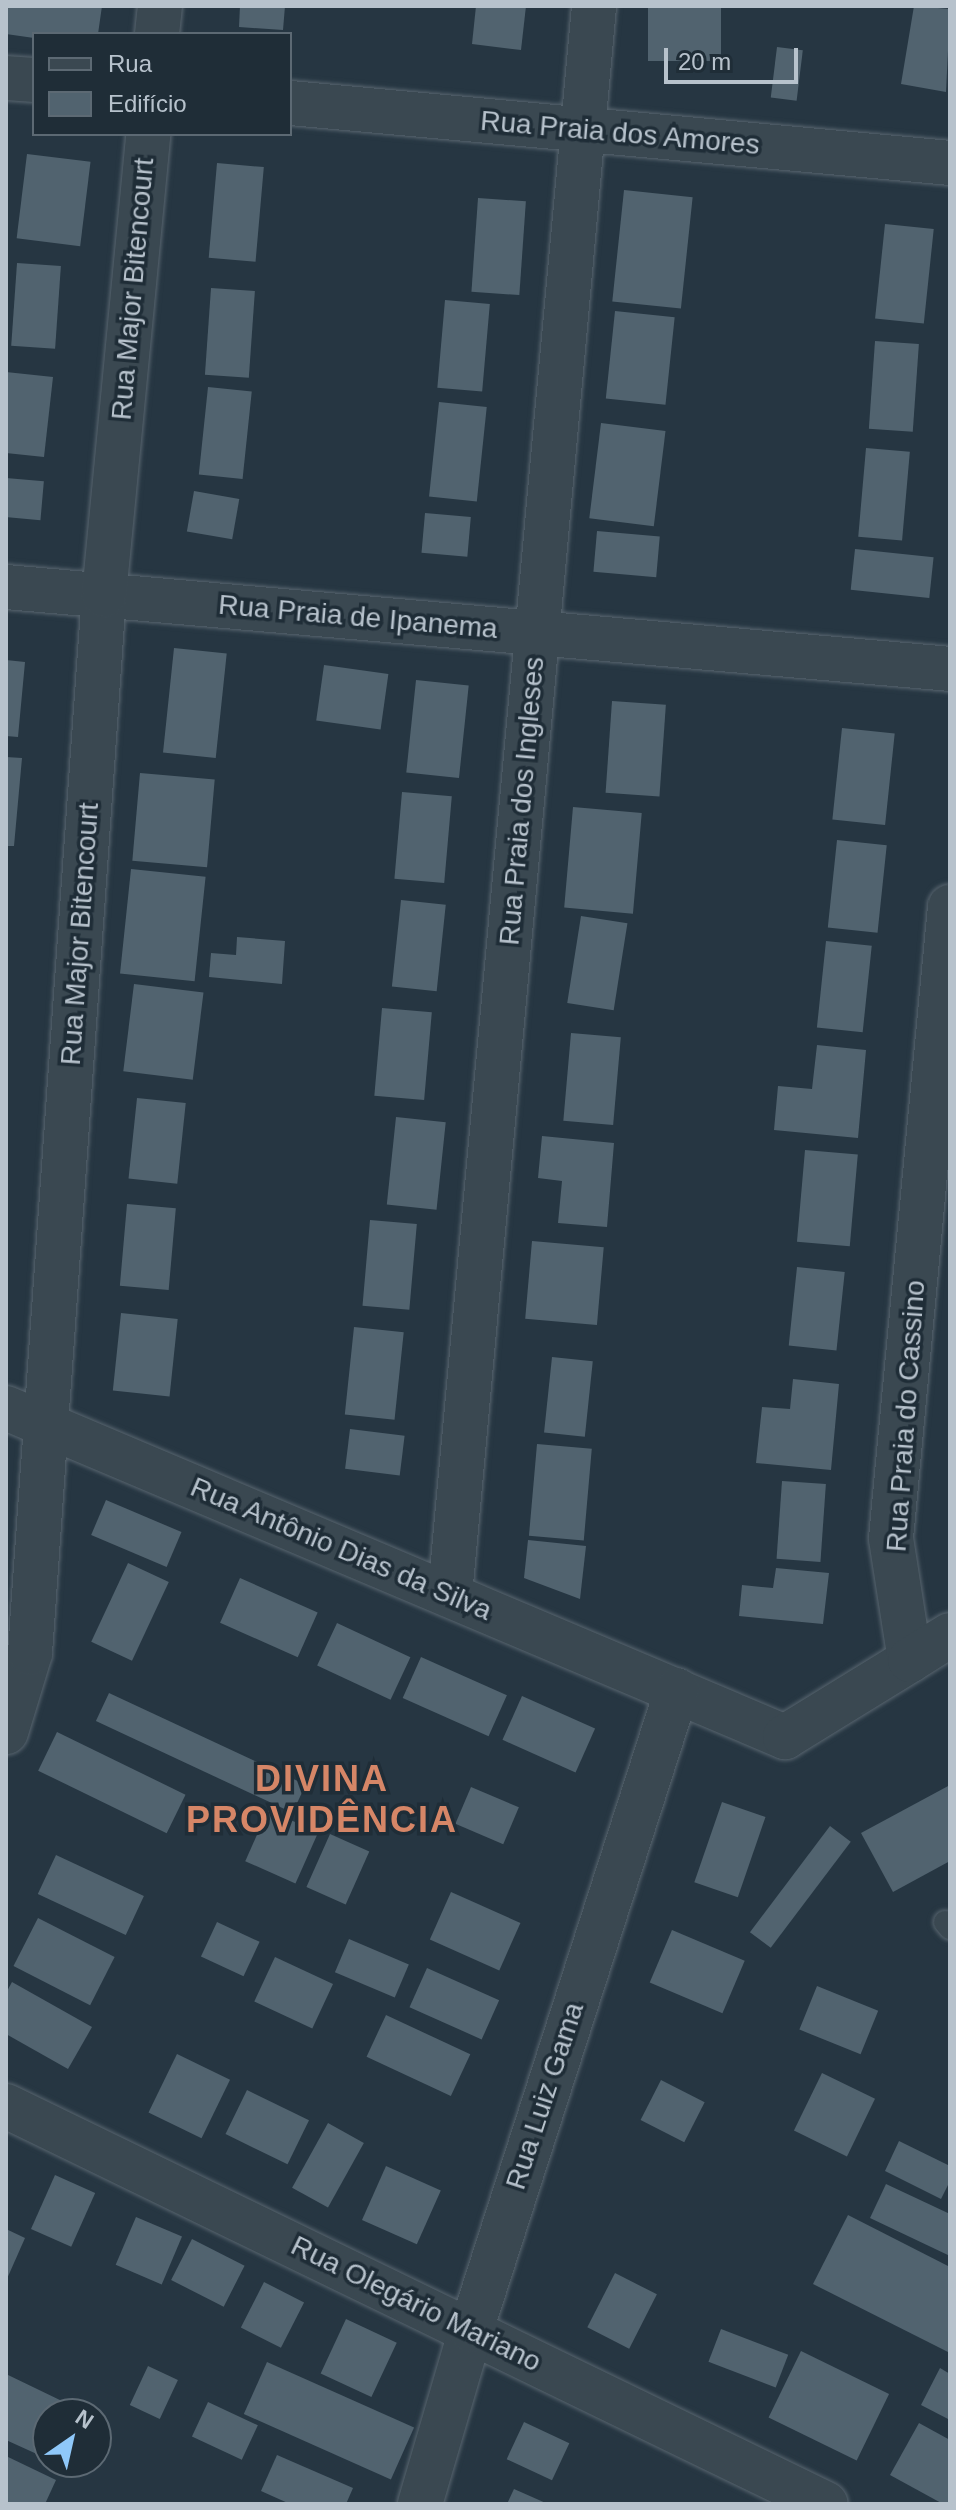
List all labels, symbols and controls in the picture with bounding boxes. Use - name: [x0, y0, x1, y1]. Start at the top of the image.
- legend: [32, 32, 292, 136]
- scale bar: [668, 32, 802, 82]
- text: 20 m: [678, 48, 731, 75]
- text: Rua: [108, 50, 152, 77]
- text: Edifício: [108, 90, 187, 117]
- street label: Rua Praia dos Amores: [478, 104, 762, 162]
- street label: Rua Major Bitencourt: [105, 157, 161, 421]
- street label: Rua Praia de Ipanema: [217, 588, 499, 646]
- street label: Rua Praia dos Ingleses: [493, 655, 551, 947]
- street label: Rua Major Bitencourt: [54, 802, 106, 1066]
- street label: Rua Praia do Cassino: [880, 1279, 932, 1553]
- street label: Rua Antônio Dias da Silva: [185, 1470, 497, 1628]
- district label: DIVINA PROVIDÊNCIA: [186, 1756, 458, 1841]
- street label: Rua Luiz Gama: [499, 1998, 591, 2194]
- street label: Rua Olegário Mariano: [286, 2229, 546, 2379]
- north arrow: [32, 2398, 112, 2478]
- text: N: [71, 2405, 98, 2434]

